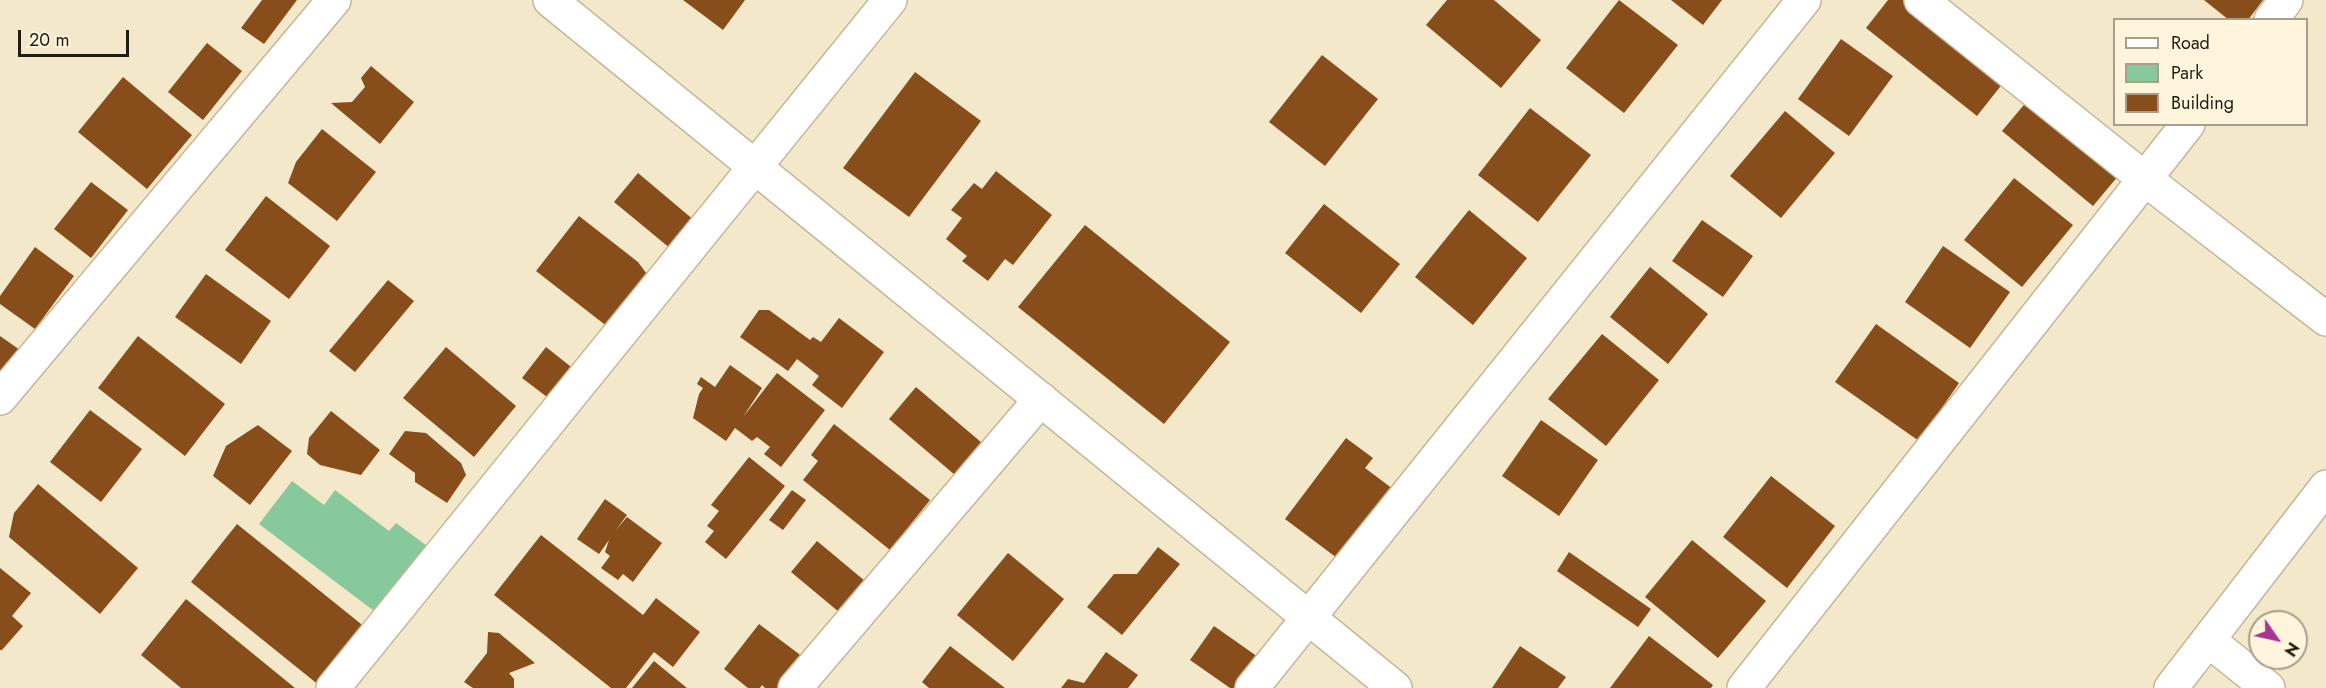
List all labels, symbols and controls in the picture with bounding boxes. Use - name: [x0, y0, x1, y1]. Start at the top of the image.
- scale bar: [21, 18, 132, 56]
- legend: [2113, 18, 2308, 126]
- text: 20 m: [29, 27, 69, 53]
- text: Road: [2171, 30, 2210, 56]
- text: Park: [2171, 60, 2203, 86]
- text: Building: [2171, 90, 2234, 116]
- north arrow: [2248, 610, 2308, 670]
- text: N: [2279, 638, 2305, 661]

